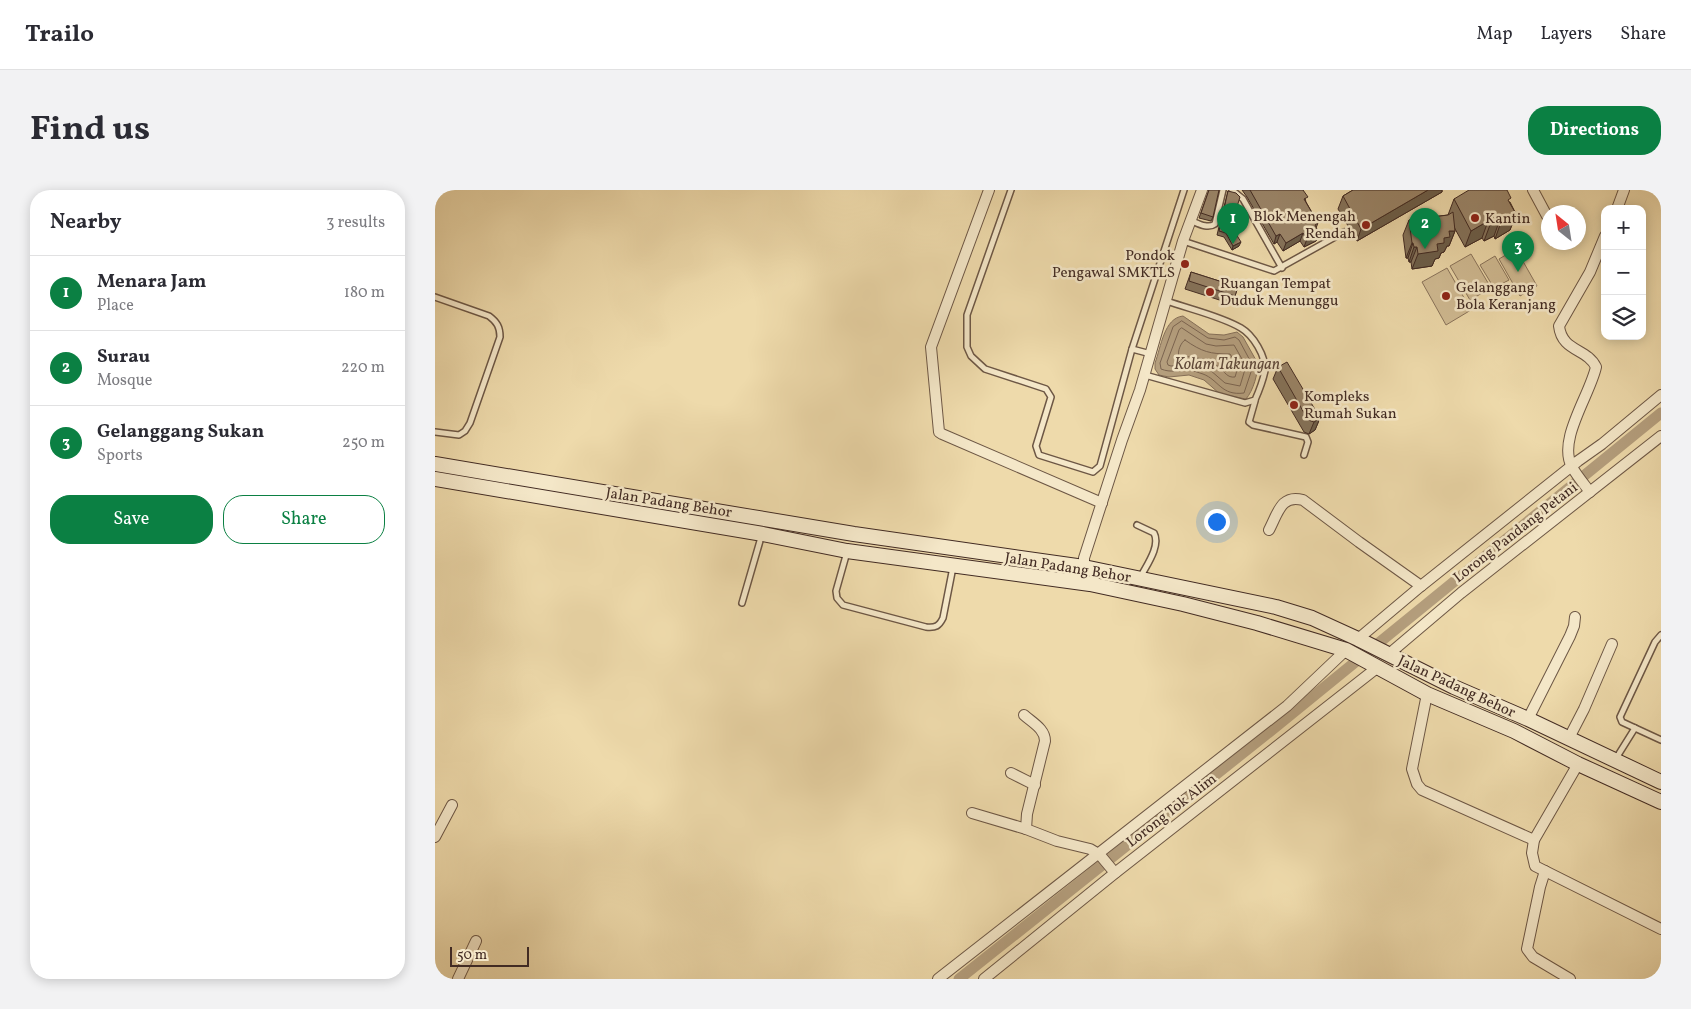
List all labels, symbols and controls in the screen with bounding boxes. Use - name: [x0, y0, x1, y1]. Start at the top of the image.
- text: Trailo: [25, 18, 94, 52]
- text: Map: [1476, 22, 1512, 47]
- text: Layers: [1540, 22, 1592, 47]
- text: Share: [1620, 22, 1666, 47]
- text: Find us: [30, 106, 150, 154]
- button: Directions: [1528, 106, 1661, 155]
- pin: 1: [1217, 203, 1249, 244]
- north arrow: [1541, 205, 1586, 250]
- map controls: [1601, 205, 1646, 340]
- button: +: [1601, 205, 1646, 250]
- place label: Blok Menengah Rendah: [1253, 207, 1356, 245]
- text: Nearby: [50, 208, 121, 237]
- pin: 2: [1409, 208, 1441, 249]
- place label: Kantin: [1485, 209, 1530, 230]
- text: 3 results: [326, 212, 385, 234]
- marker: Kantin: [1469, 212, 1481, 224]
- marker: Blok Menengah Rendah: [1360, 219, 1372, 231]
- pin: 3: [1502, 231, 1534, 272]
- place label: Pondok Pengawal SMKTLS: [1052, 246, 1175, 284]
- button: −: [1601, 250, 1646, 295]
- marker: Pondok Pengawal SMKTLS: [1179, 258, 1191, 270]
- text: Menara Jam: [97, 269, 206, 295]
- place label: Ruangan Tempat Duduk Menunggu: [1220, 274, 1338, 312]
- place label: Gelanggang Bola Keranjang: [1456, 278, 1556, 316]
- text: 1: [63, 282, 69, 304]
- text: 180 m: [344, 282, 385, 304]
- marker: Ruangan Tempat Duduk Menunggu: [1204, 286, 1216, 298]
- marker: Gelanggang Bola Keranjang: [1440, 290, 1452, 302]
- text: Place: [97, 295, 134, 317]
- button: layers: [1601, 295, 1646, 340]
- text: Surau: [97, 344, 150, 370]
- water label: Kolam Takungan: [1174, 354, 1280, 376]
- text: 2: [62, 357, 70, 379]
- text: 220 m: [341, 357, 385, 379]
- text: Mosque: [97, 370, 152, 392]
- place label: Kompleks Rumah Sukan: [1304, 387, 1397, 425]
- marker: Kompleks Rumah Sukan: [1288, 399, 1300, 411]
- text: Gelanggang Sukan: [97, 419, 264, 445]
- text: 3: [62, 432, 70, 454]
- text: 250 m: [342, 432, 385, 454]
- text: Sports: [97, 445, 143, 467]
- street label: Lorong Pandang Petani: [1449, 478, 1583, 588]
- street label: Jalan Padang Behor: [604, 483, 733, 524]
- button: Save: [50, 495, 213, 544]
- button: Share: [223, 495, 385, 544]
- your location: [1204, 509, 1230, 535]
- street label: Jalan Padang Behor: [1003, 548, 1132, 589]
- street label: Jalan Padang Behor: [1394, 651, 1519, 724]
- street label: Lorong Tok Alim: [1122, 769, 1221, 853]
- scale bar: [450, 944, 529, 967]
- text: 50 m: [457, 946, 487, 965]

